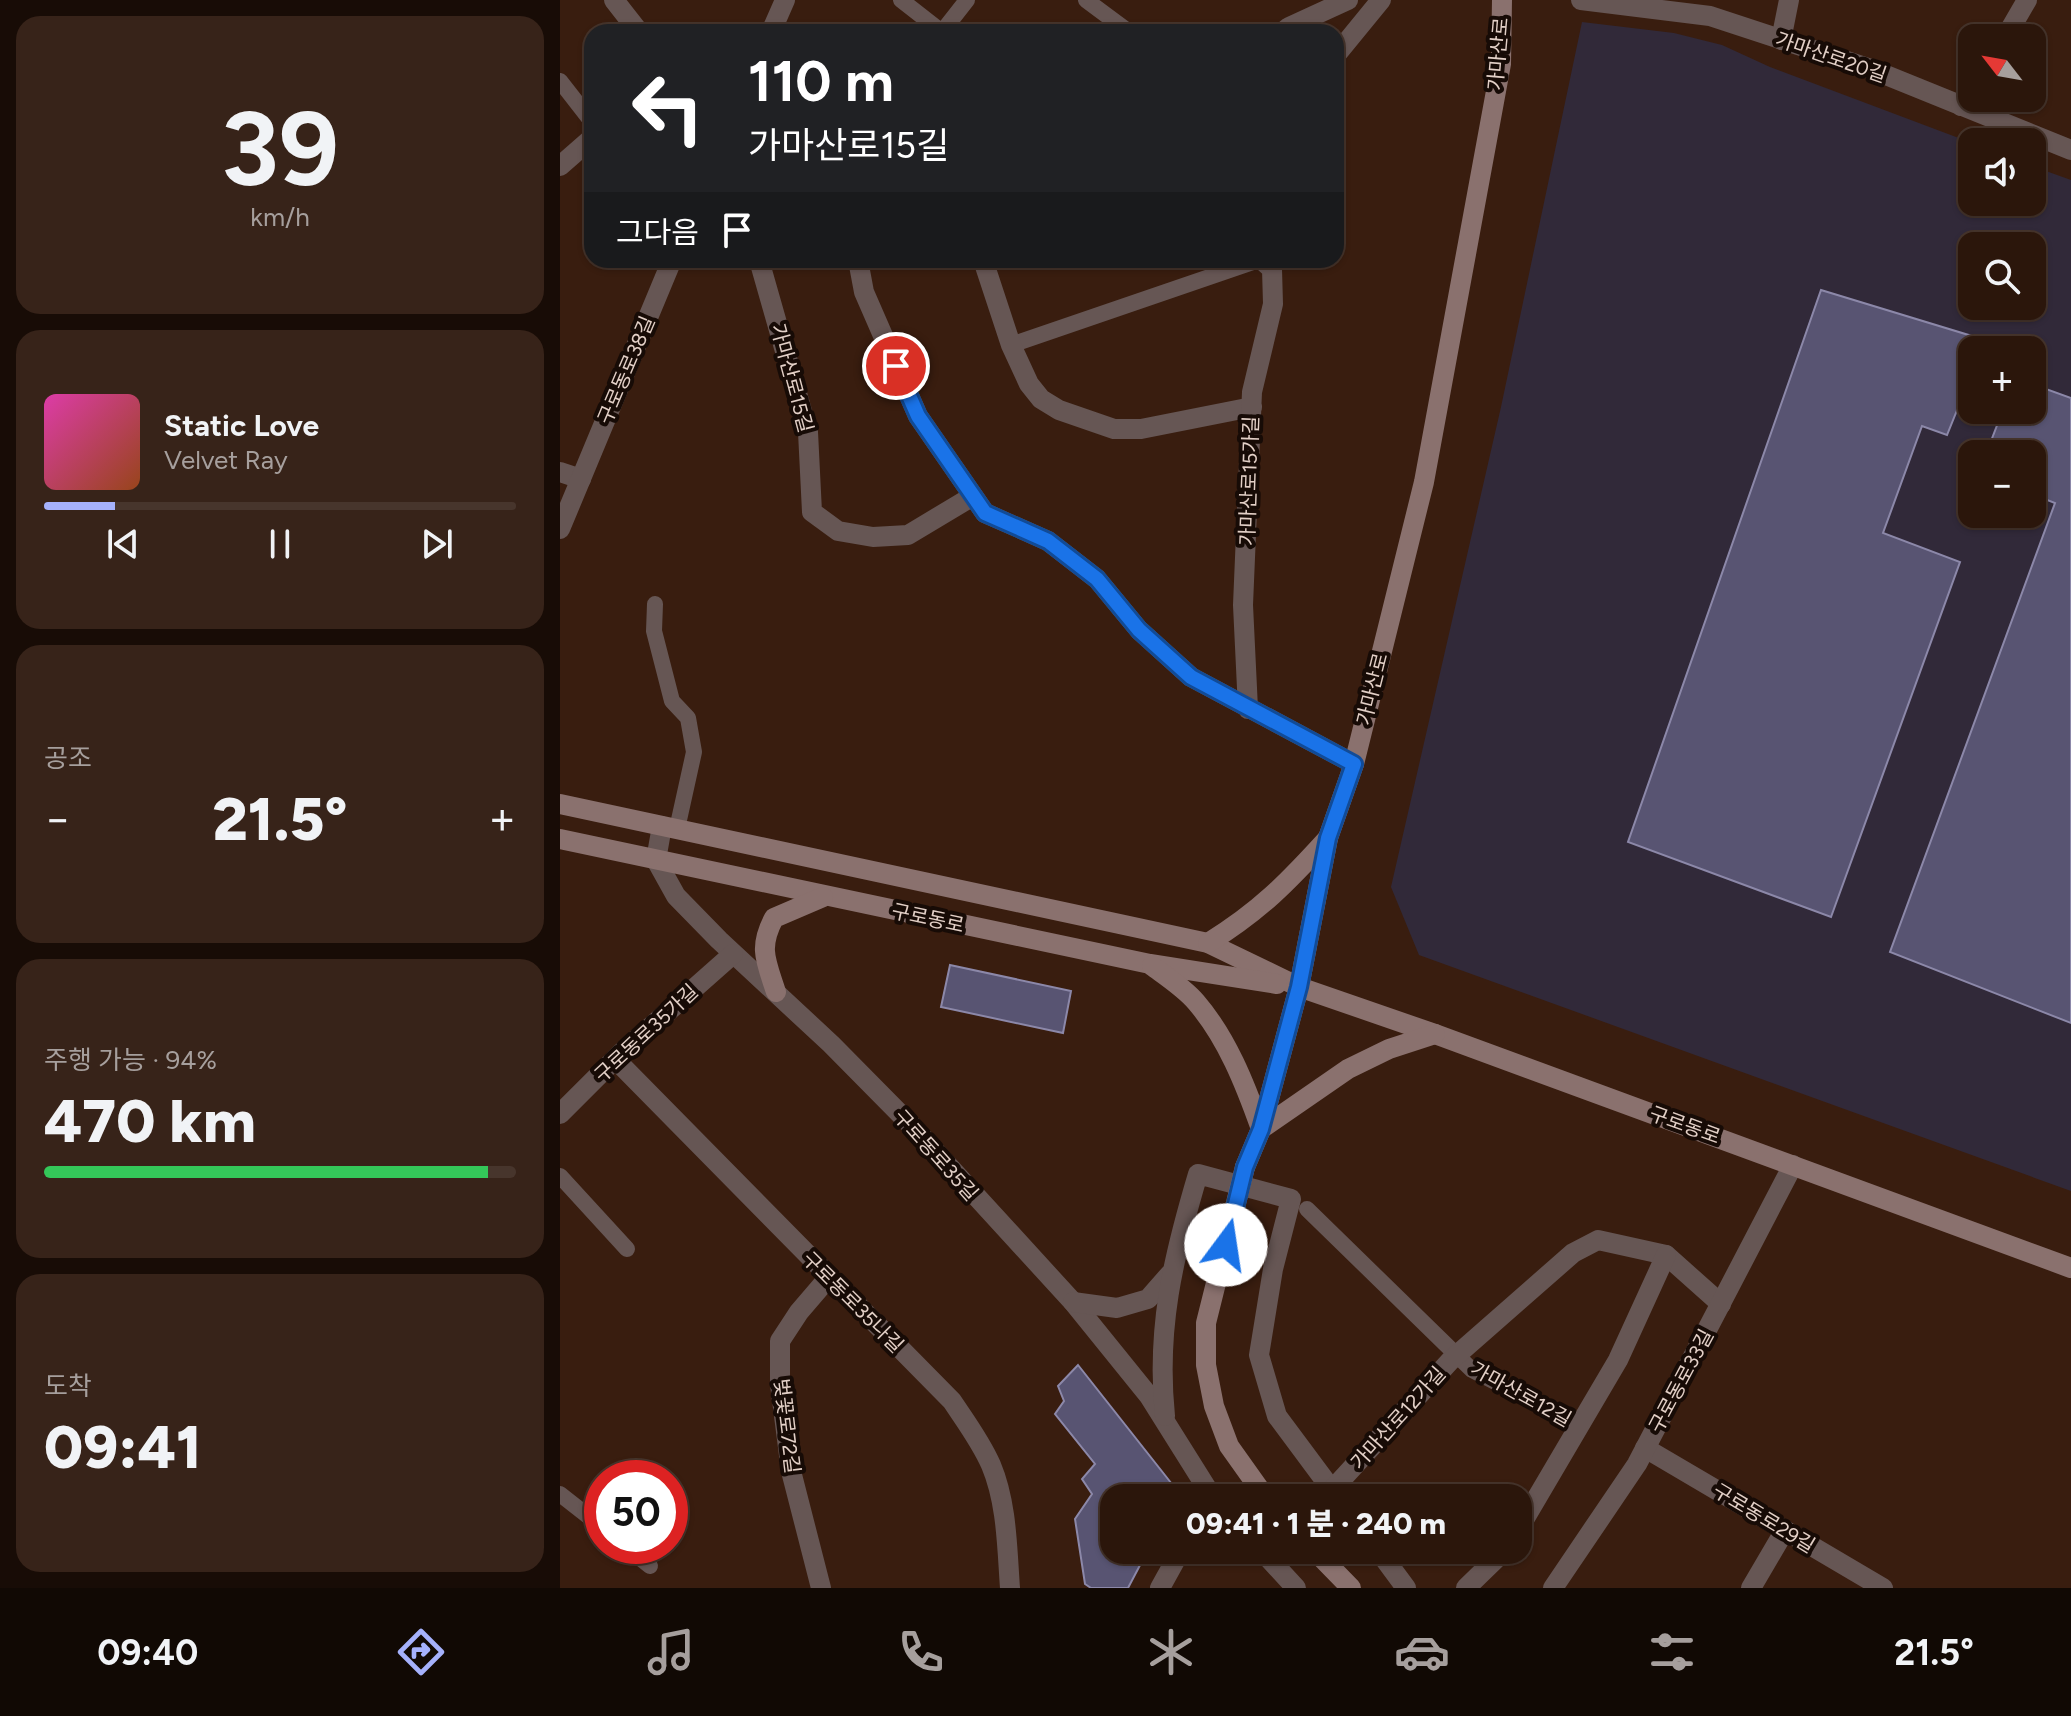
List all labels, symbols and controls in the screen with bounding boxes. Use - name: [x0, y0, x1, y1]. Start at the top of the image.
- street label: 가마산로: [1483, 16, 1513, 92]
- north arrow: [1958, 24, 2046, 112]
- map controls: [1958, 24, 2046, 528]
- street label: 가마산로20길: [1772, 27, 1890, 87]
- text: 110 m: [748, 48, 894, 115]
- icon: left: [616, 56, 720, 160]
- text: 39: [221, 86, 339, 211]
- text: 가마산로15길: [748, 124, 949, 167]
- button: sound: [1958, 128, 2046, 216]
- text: km/h: [250, 201, 310, 233]
- icon: arrive: [715, 208, 759, 252]
- text: 그다음: [616, 214, 699, 251]
- button: search: [1958, 232, 2046, 320]
- street label: 구로동로38길: [592, 312, 660, 428]
- street label: 가마산로15길: [766, 321, 818, 435]
- pin: [862, 332, 930, 400]
- button: +: [1958, 336, 2046, 424]
- icon: arrive: [874, 344, 918, 388]
- text: Static Love: [164, 407, 319, 444]
- street label: 가마산로15가길: [1235, 416, 1263, 546]
- button: −: [1958, 440, 2046, 528]
- text: Velvet Ray: [164, 444, 288, 476]
- icon: previous: [101, 522, 145, 566]
- icon: pause: [258, 522, 302, 566]
- icon: next: [415, 522, 459, 566]
- street label: 가마산로: [1351, 650, 1393, 728]
- text: 공조: [44, 742, 92, 774]
- text: 21.5°: [213, 783, 347, 855]
- text: −: [44, 792, 71, 845]
- text: +: [489, 792, 516, 845]
- street label: 구로동로: [890, 899, 966, 937]
- street label: 구로동로35가길: [589, 979, 703, 1087]
- text: 주행 가능 · 94%: [44, 1044, 217, 1076]
- text: 470 km: [44, 1085, 256, 1157]
- street label: 구로동로: [1646, 1101, 1724, 1149]
- street label: 구로동로35길: [889, 1104, 983, 1206]
- position arrow: [1184, 1203, 1268, 1287]
- street label: 구로동로35나길: [798, 1247, 908, 1357]
- street label: 구로동로33길: [1644, 1325, 1718, 1437]
- street label: 가마산로12길: [1466, 1356, 1576, 1432]
- street label: 가마산로12가길: [1346, 1362, 1450, 1474]
- text: 도착: [44, 1370, 92, 1402]
- street label: 벚꽃로72길: [769, 1377, 805, 1475]
- text: 09:41: [44, 1411, 202, 1483]
- speed limit sign: 50: [584, 1460, 688, 1564]
- street label: 구로동로29길: [1709, 1478, 1819, 1558]
- text: 09:41 · 1 분 · 240 m: [1186, 1505, 1446, 1542]
- icon: directions: [393, 1624, 449, 1680]
- icon: music: [643, 1624, 699, 1680]
- icon: phone: [893, 1624, 949, 1680]
- icon: climate: [1143, 1624, 1199, 1680]
- icon: car: [1394, 1624, 1450, 1680]
- icon: filters: [1644, 1624, 1700, 1680]
- text: 09:40: [97, 1631, 198, 1674]
- text: 21.5°: [1894, 1631, 1974, 1674]

